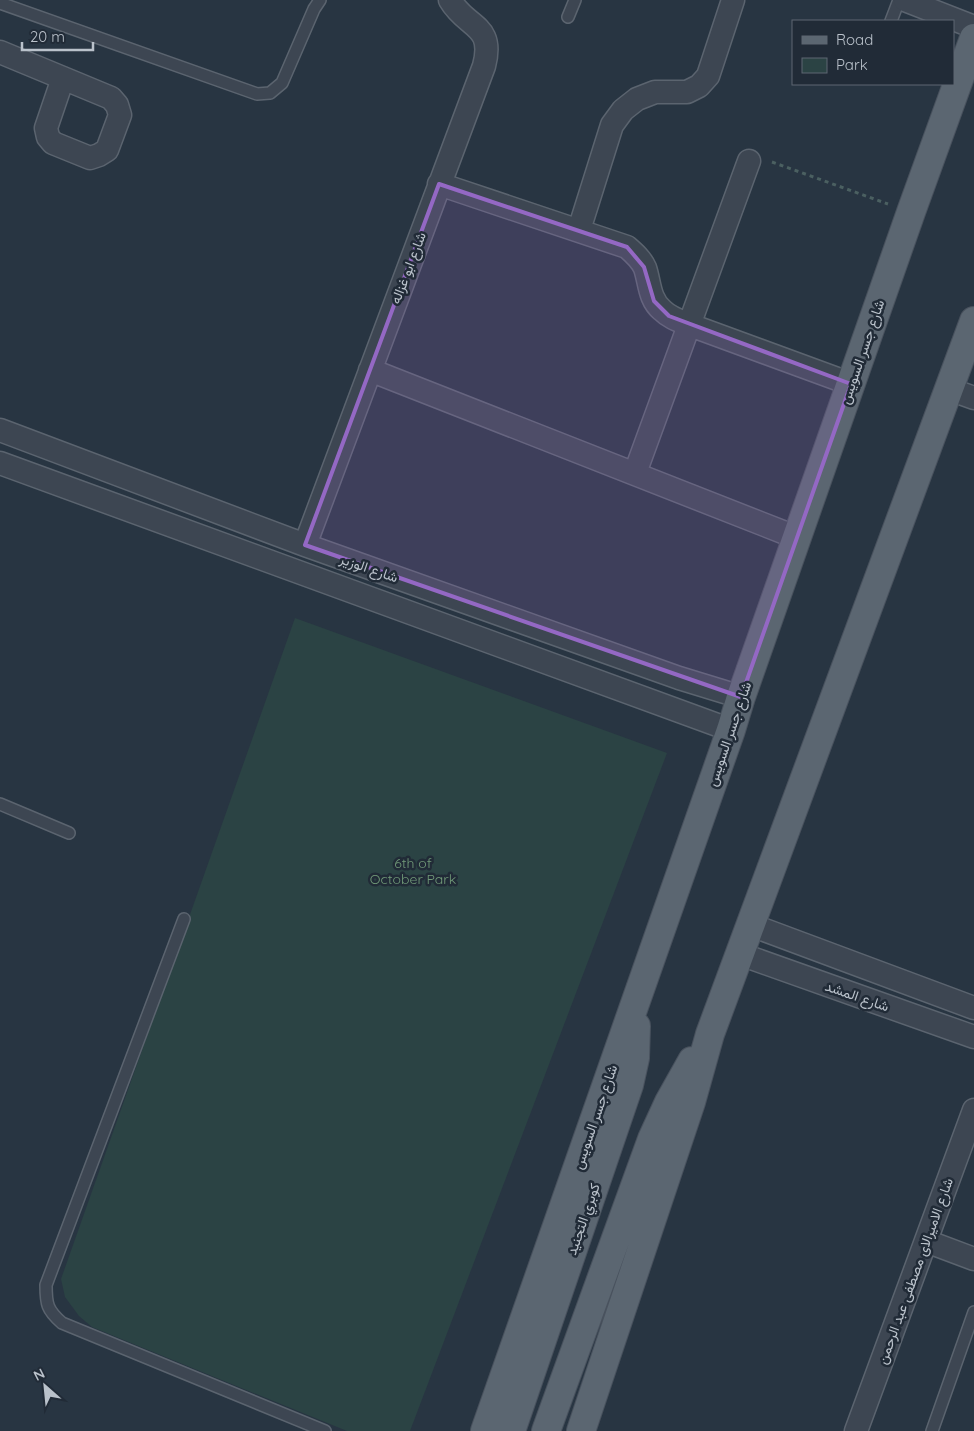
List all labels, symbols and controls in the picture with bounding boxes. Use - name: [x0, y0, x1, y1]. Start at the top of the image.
- scale bar: [22, 20, 94, 52]
- legend: [792, 20, 954, 85]
- text: 20 m: [30, 27, 65, 46]
- text: Road: [836, 30, 873, 49]
- text: Park: [836, 55, 868, 74]
- street label: شارع ابو غزاله: [386, 229, 432, 307]
- street label: شارع جسر السويس: [836, 297, 890, 407]
- street label: شارع الوزير: [336, 549, 401, 588]
- street label: شارع جسر السويس: [703, 679, 757, 789]
- park label: 6th of October Park: [370, 854, 456, 888]
- street label: شارع المشد: [822, 977, 891, 1017]
- street label: شارع جسر السويس: [569, 1062, 623, 1172]
- street label: شارع الاميرالاى مصطفى عبد الرحمن: [873, 1175, 959, 1367]
- street label: كوبري التجنيد: [562, 1181, 607, 1258]
- north arrow: [20, 1361, 70, 1411]
- text: N: [30, 1364, 48, 1385]

